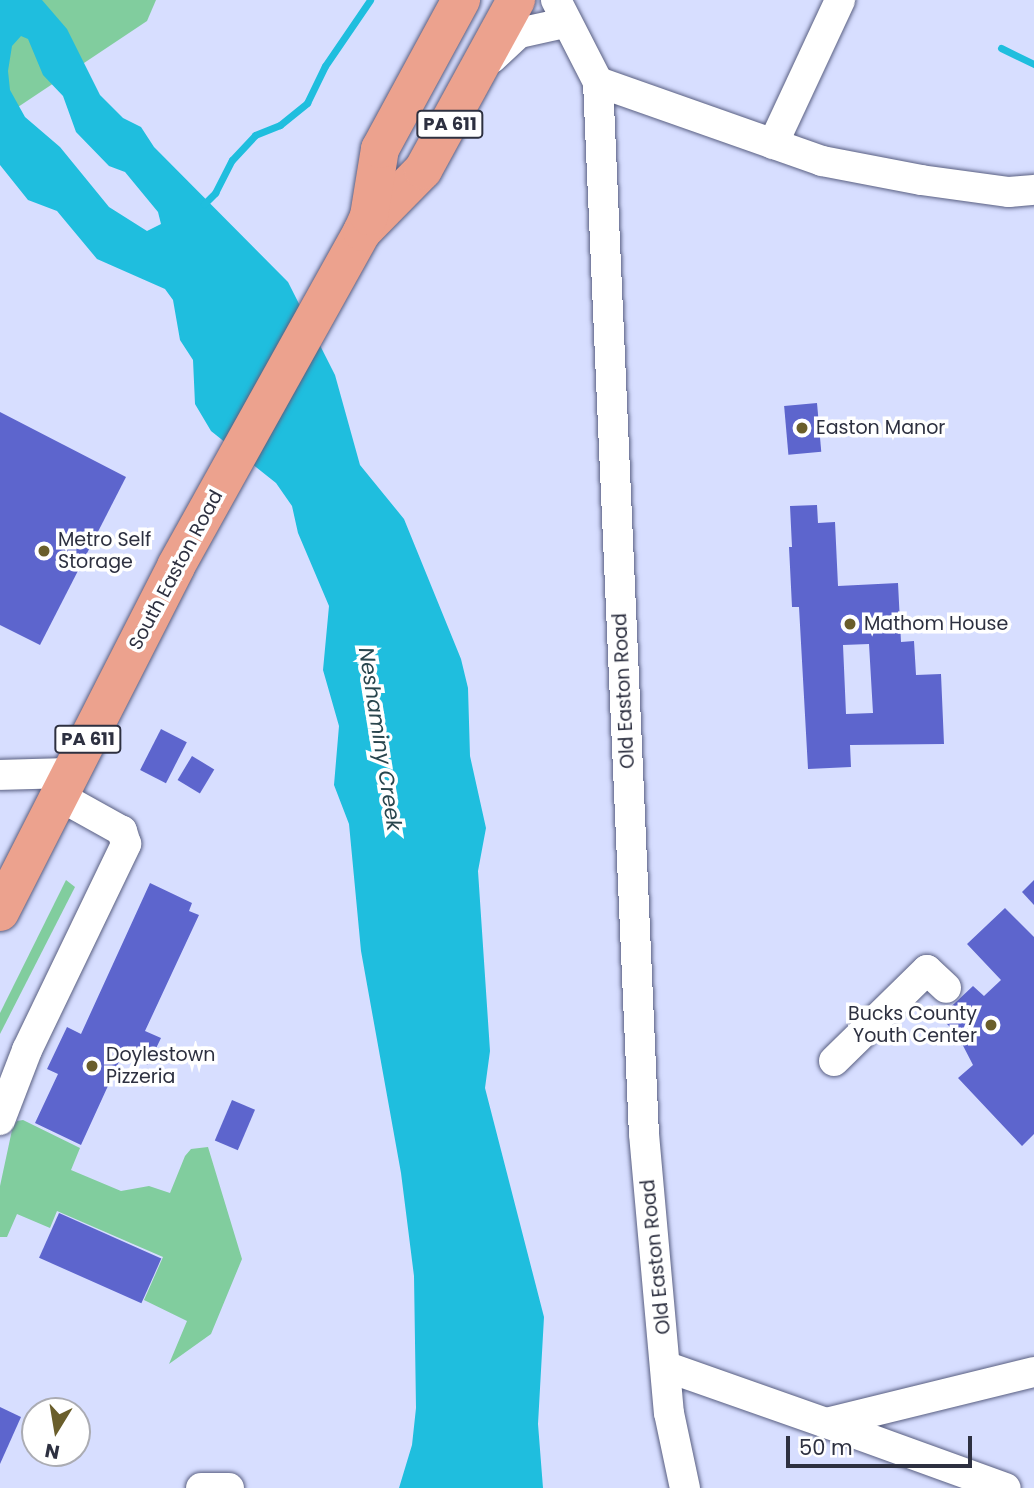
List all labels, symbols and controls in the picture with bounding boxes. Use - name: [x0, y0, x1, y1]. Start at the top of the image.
- road number: PA 611: [415, 110, 485, 139]
- place label: Easton Manor: [816, 417, 945, 439]
- marker: Easton Manor: [794, 420, 810, 436]
- street label: South Easton Road: [124, 486, 228, 654]
- place label: Metro Self Storage: [58, 529, 151, 573]
- marker: Metro Self Storage: [36, 543, 52, 559]
- street label: Old Easton Road: [609, 613, 639, 769]
- place label: Mathom House: [864, 613, 1008, 635]
- marker: Mathom House: [842, 616, 858, 632]
- water label: Neshaminy Creek: [353, 645, 407, 833]
- road number: PA 611: [53, 724, 123, 754]
- place label: Bucks County Youth Center: [848, 1003, 977, 1047]
- marker: Bucks County Youth Center: [983, 1017, 999, 1033]
- place label: Doylestown Pizzeria: [106, 1044, 215, 1088]
- marker: Doylestown Pizzeria: [84, 1058, 100, 1074]
- street label: Old Easton Road: [637, 1178, 675, 1336]
- north arrow: [21, 1397, 91, 1467]
- scale bar: [789, 1422, 974, 1466]
- text: 50 m: [799, 1433, 853, 1462]
- text: N: [43, 1437, 62, 1466]

